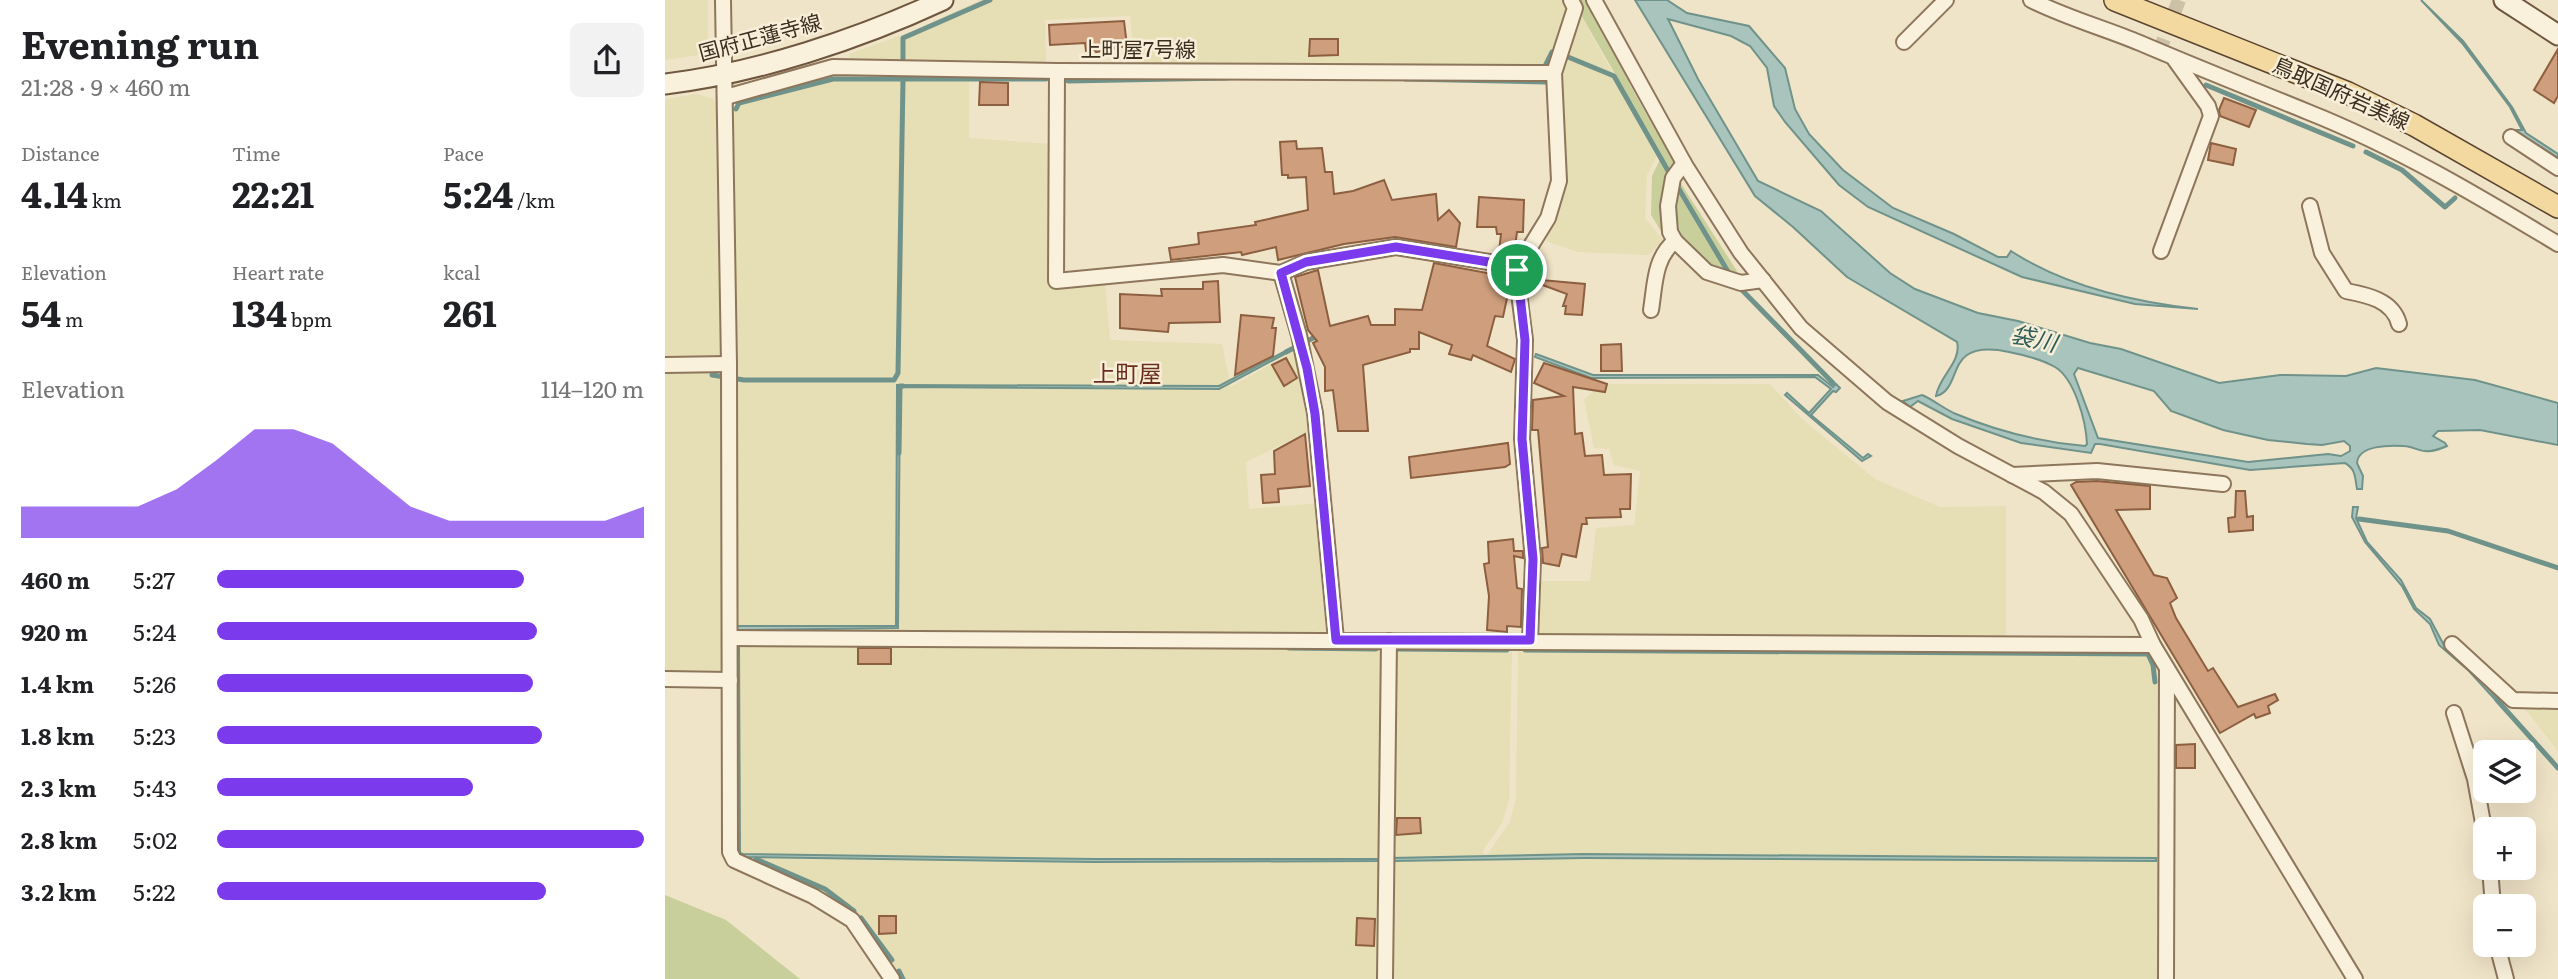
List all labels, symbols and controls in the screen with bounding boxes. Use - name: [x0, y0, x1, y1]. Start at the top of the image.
- street label: 国府正蓮寺線: [694, 4, 824, 67]
- text: Evening run: [21, 14, 259, 71]
- button: share: [570, 23, 644, 97]
- street label: 上町屋7号線: [1080, 32, 1196, 63]
- street label: 鳥取国府岩美線: [2269, 48, 2415, 136]
- text: 21:28 · 9 × 460 m: [21, 69, 191, 103]
- text: Distance: [21, 139, 100, 167]
- text: Time: [232, 139, 280, 167]
- text: Pace: [443, 139, 484, 167]
- text: 4.14: [21, 167, 88, 219]
- text: 22:21: [232, 167, 314, 219]
- text: 5:24: [443, 167, 513, 219]
- text: km: [88, 186, 122, 214]
- text: /km: [513, 186, 555, 214]
- pin: [1487, 240, 1547, 300]
- icon: arrive: [1498, 251, 1536, 289]
- text: Elevation: [21, 258, 107, 286]
- text: Heart rate: [232, 258, 324, 286]
- text: kcal: [443, 258, 480, 286]
- text: 54: [21, 286, 61, 338]
- text: 134: [232, 286, 287, 338]
- text: 261: [443, 286, 497, 338]
- text: m: [61, 305, 83, 333]
- text: bpm: [287, 305, 332, 333]
- water label: 袋川: [2008, 315, 2064, 359]
- district label: 上町屋: [1093, 355, 1162, 389]
- text: Elevation: [21, 371, 125, 405]
- text: 114–120 m: [541, 371, 644, 405]
- text: 460 m: [21, 562, 90, 596]
- text: 5:27: [133, 562, 175, 596]
- text: 920 m: [21, 614, 88, 648]
- text: 5:24: [133, 614, 176, 648]
- text: 1.4 km: [21, 666, 94, 700]
- text: 5:26: [133, 666, 176, 700]
- text: 1.8 km: [21, 718, 95, 752]
- text: 5:23: [133, 718, 176, 752]
- map controls: [2473, 740, 2536, 957]
- button: layers: [2473, 740, 2536, 803]
- text: 2.3 km: [21, 770, 97, 804]
- text: 5:43: [133, 770, 177, 804]
- button: +: [2473, 817, 2536, 880]
- text: 2.8 km: [21, 822, 97, 856]
- text: 5:02: [133, 822, 177, 856]
- text: 3.2 km: [21, 874, 97, 908]
- text: 5:22: [133, 874, 175, 908]
- button: −: [2473, 894, 2536, 957]

